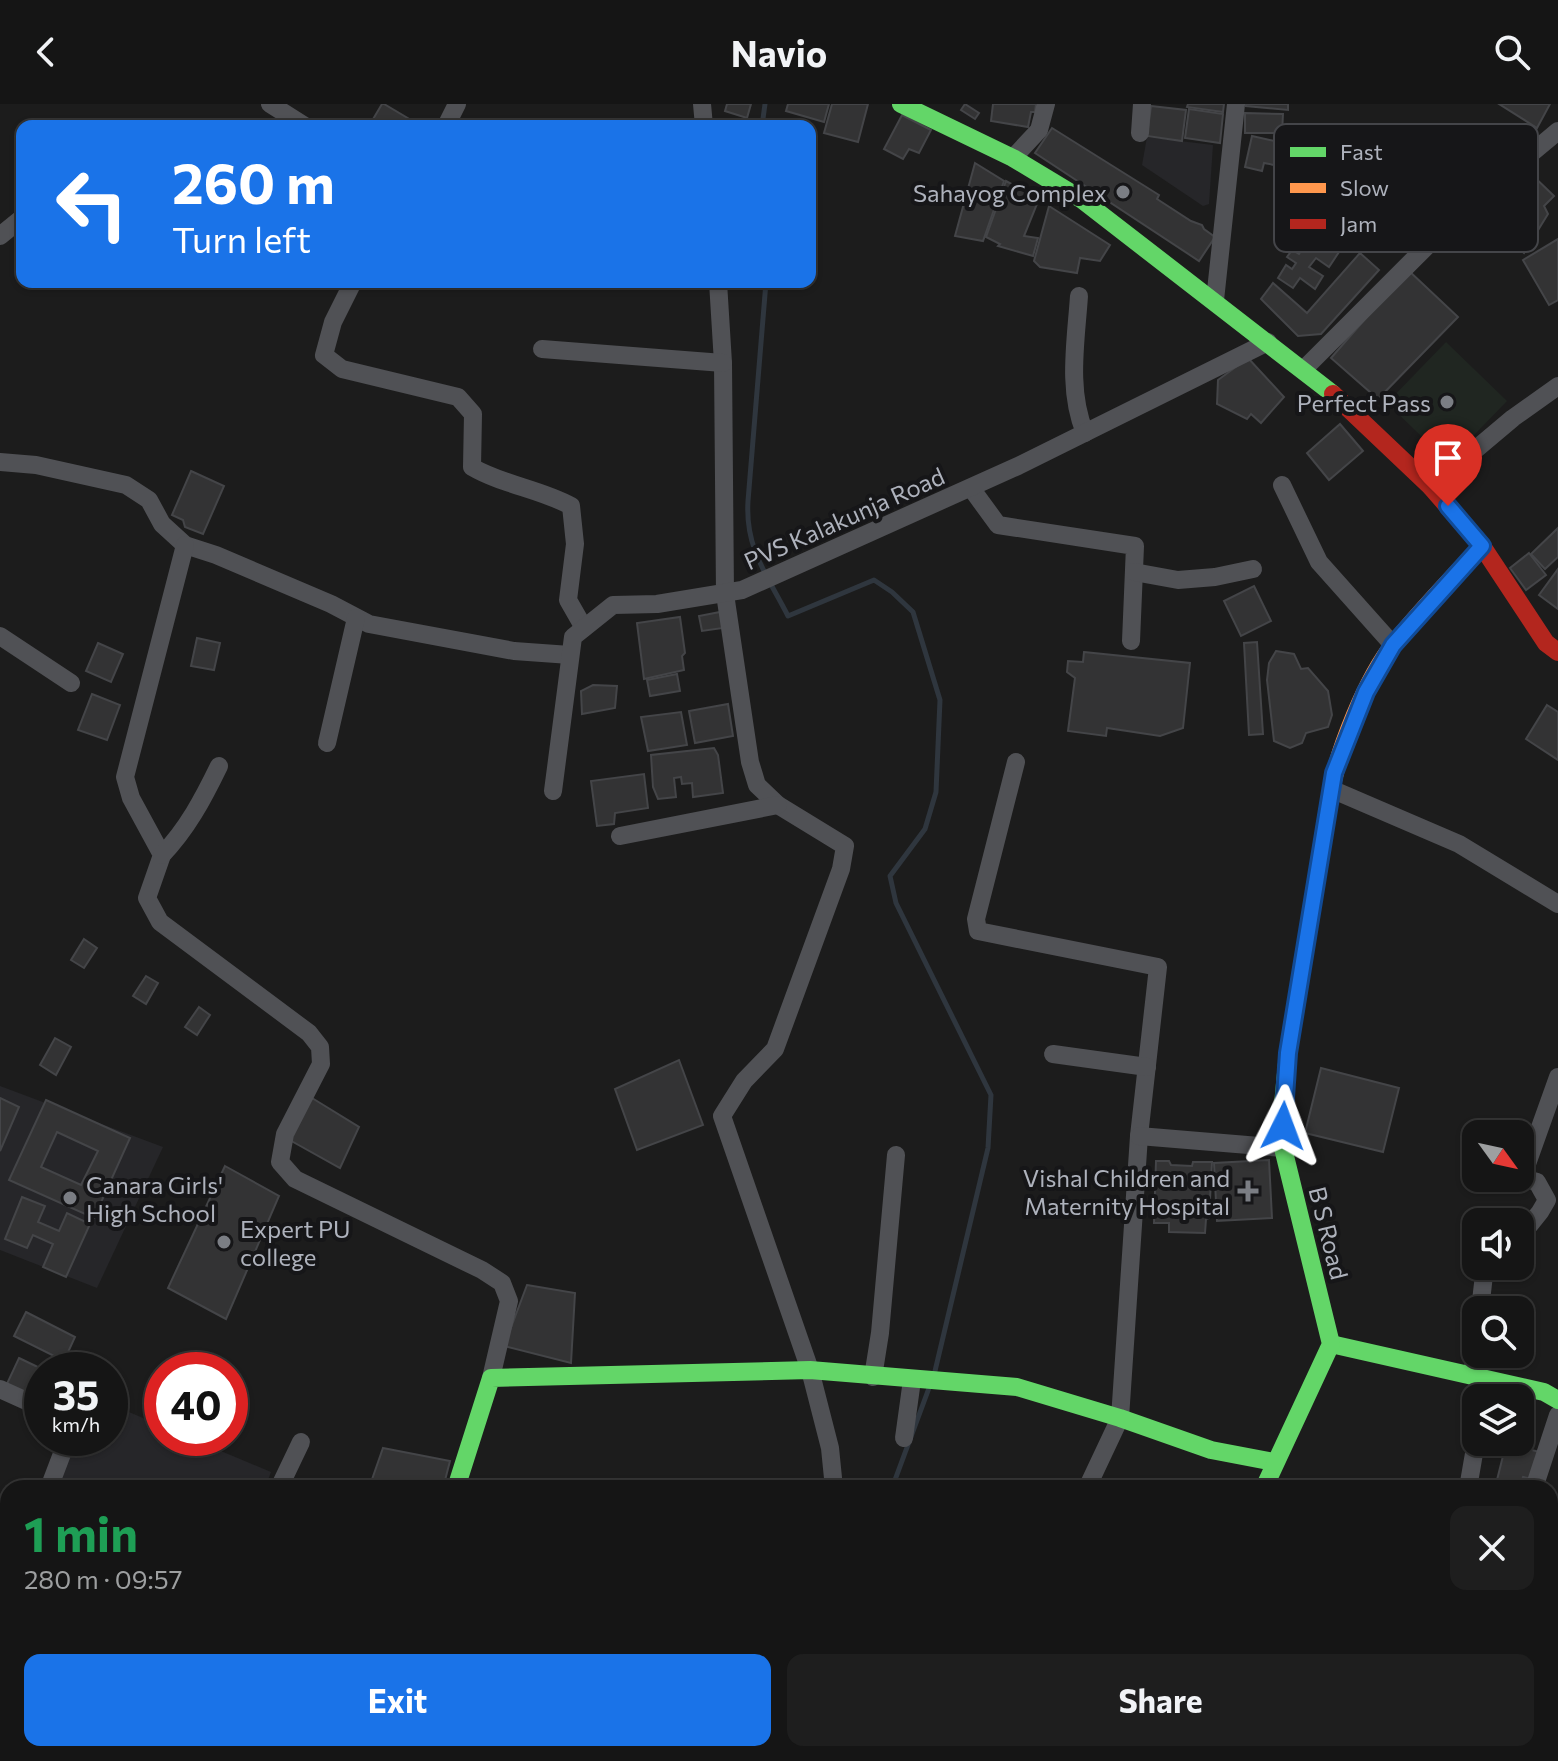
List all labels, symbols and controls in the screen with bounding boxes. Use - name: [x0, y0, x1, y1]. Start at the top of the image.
- icon: back: [24, 30, 68, 74]
- text: Navio: [731, 30, 827, 74]
- icon: search: [1490, 30, 1534, 74]
- legend: [1274, 124, 1538, 252]
- text: Fast: [1340, 138, 1383, 165]
- text: 260 m: [172, 147, 335, 216]
- icon: left: [40, 152, 144, 256]
- text: Slow: [1340, 174, 1389, 201]
- place label: Sahayog Complex: [913, 178, 1107, 207]
- marker: Sahayog Complex: [1114, 183, 1132, 201]
- text: Jam: [1340, 210, 1377, 237]
- text: Turn left: [172, 216, 311, 260]
- place label: Perfect Pass: [1297, 388, 1431, 417]
- marker: Perfect Pass: [1438, 393, 1456, 411]
- pin: [1414, 424, 1482, 506]
- icon: arrive: [1426, 436, 1470, 480]
- street label: PVS Kalakunja Road: [739, 461, 949, 575]
- position arrow: [1241, 1084, 1325, 1168]
- north arrow: [1462, 1120, 1534, 1192]
- map controls: [1462, 1120, 1534, 1456]
- place label: Vishal Children and Maternity Hospital: [1023, 1163, 1230, 1220]
- place label: Canara Girls' High School: [86, 1170, 223, 1227]
- marker: Vishal Children and Maternity Hospital: [1237, 1180, 1259, 1202]
- street label: B S Road: [1303, 1183, 1355, 1283]
- marker: Canara Girls' High School: [61, 1189, 79, 1207]
- button: sound: [1462, 1208, 1534, 1280]
- place label: Expert PU college: [240, 1214, 351, 1271]
- marker: Expert PU college: [215, 1233, 233, 1251]
- button: search: [1462, 1296, 1534, 1368]
- speed limit sign: 40: [144, 1352, 248, 1456]
- text: 35: [53, 1369, 99, 1418]
- button: layers: [1462, 1384, 1534, 1456]
- text: km/h: [52, 1412, 100, 1436]
- text: 1 min: [24, 1503, 138, 1562]
- button: close: [1450, 1506, 1534, 1590]
- text: 280 m · 09:57: [24, 1563, 182, 1594]
- button: Exit: [24, 1654, 771, 1746]
- button: Share: [787, 1654, 1534, 1746]

